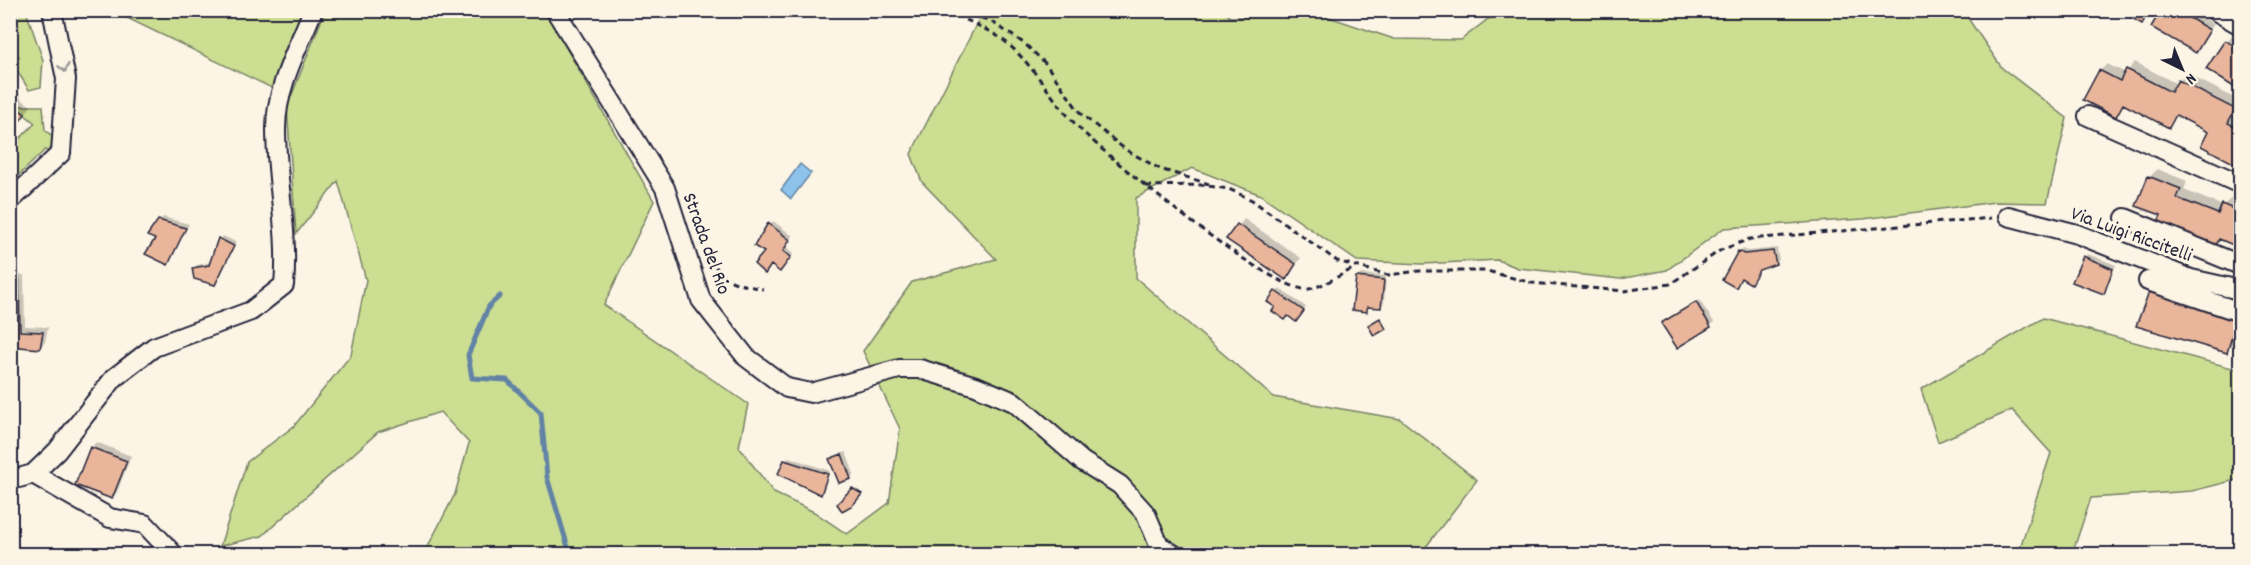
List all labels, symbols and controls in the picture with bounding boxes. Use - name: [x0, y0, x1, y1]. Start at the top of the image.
- north arrow: [2152, 39, 2212, 99]
- one-way arrow: [57, 62, 70, 72]
- text: N: [2180, 67, 2201, 89]
- street label: Strada del Rio: [674, 189, 737, 299]
- street label: Via Luigi Riccitelli: [2066, 201, 2196, 271]

